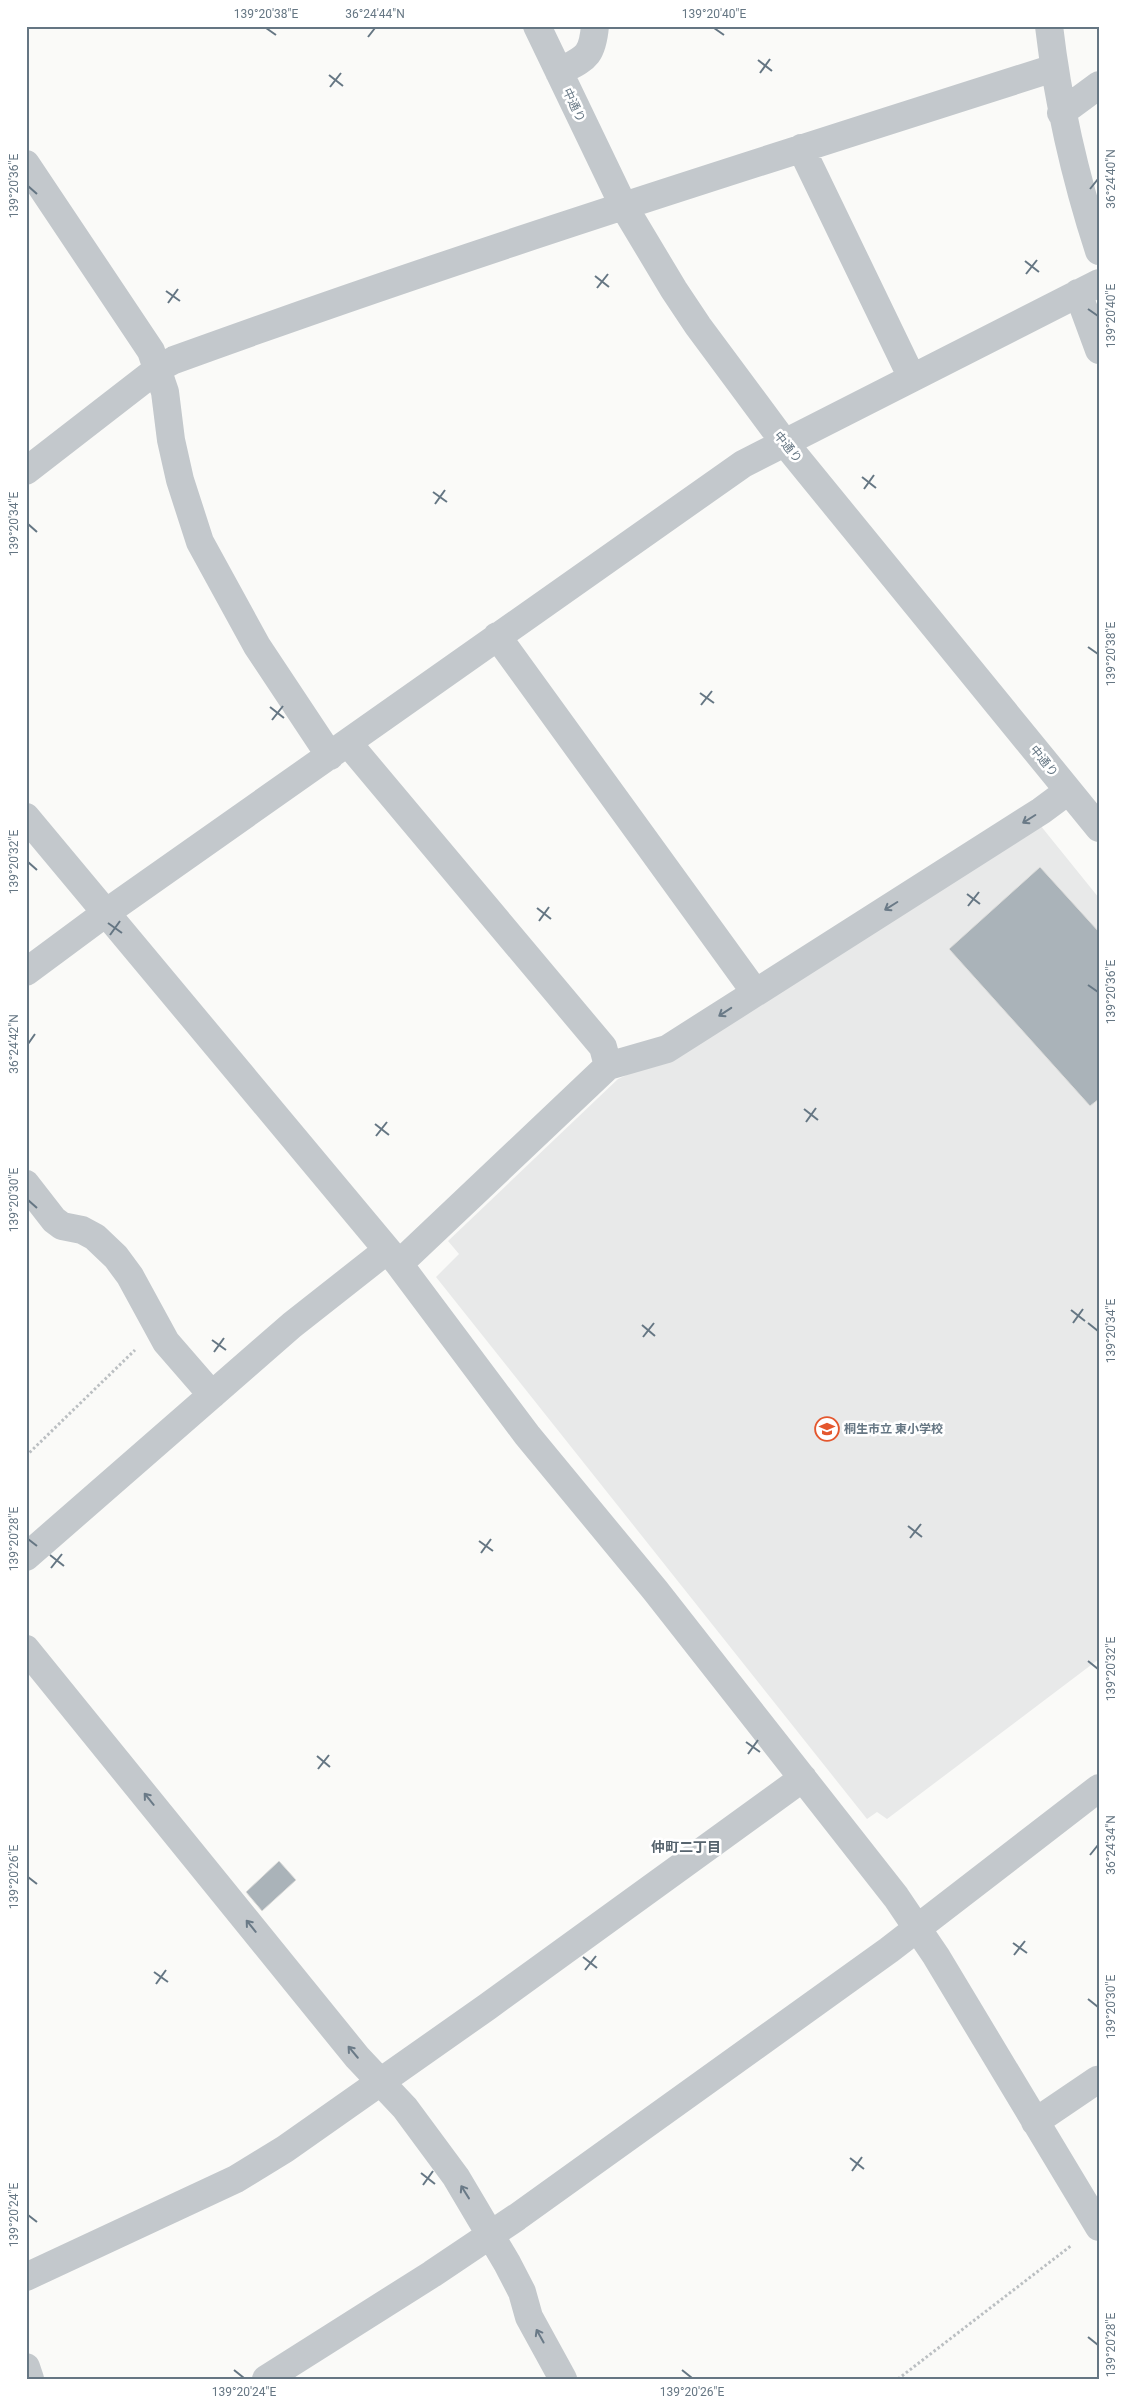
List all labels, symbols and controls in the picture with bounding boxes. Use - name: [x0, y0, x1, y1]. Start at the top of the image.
- text: 139°20'38"E: [234, 7, 298, 21]
- text: 36°24'44"N: [345, 7, 405, 21]
- text: 139°20'40"E: [682, 7, 746, 21]
- street label: 中通り: [560, 86, 588, 124]
- text: 36°24'40"N: [1104, 149, 1118, 209]
- text: 139°20'36"E: [7, 154, 21, 218]
- text: 139°20'40"E: [1104, 284, 1118, 348]
- street label: 中通り: [771, 429, 805, 465]
- text: 139°20'34"E: [7, 492, 21, 556]
- text: 139°20'38"E: [1104, 622, 1118, 686]
- street label: 中通り: [1027, 743, 1061, 779]
- one-way arrow: [1022, 814, 1036, 824]
- text: 139°20'32"E: [7, 830, 21, 894]
- one-way arrow: [885, 901, 899, 911]
- text: 139°20'36"E: [1104, 960, 1118, 1024]
- one-way arrow: [718, 1007, 732, 1017]
- text: 36°24'42"N: [7, 1014, 21, 1074]
- text: 139°20'30"E: [7, 1168, 21, 1232]
- text: 139°20'34"E: [1104, 1299, 1118, 1363]
- school or university icon: 桐生市立 東小学校: [814, 1416, 840, 1442]
- place label: 桐生市立 東小学校: [844, 1422, 943, 1436]
- text: 139°20'28"E: [7, 1507, 21, 1571]
- text: 139°20'32"E: [1104, 1637, 1118, 1701]
- one-way arrow: [144, 1793, 155, 1806]
- text: 36°24'34"N: [1104, 1815, 1118, 1875]
- district label: 仲町二丁目: [651, 1839, 721, 1855]
- text: 139°20'26"E: [7, 1845, 21, 1909]
- one-way arrow: [246, 1920, 257, 1933]
- text: 139°20'30"E: [1104, 1975, 1118, 2039]
- one-way arrow: [348, 2046, 359, 2059]
- text: 139°20'24"E: [7, 2183, 21, 2247]
- one-way arrow: [460, 2186, 470, 2200]
- text: 139°20'28"E: [1104, 2313, 1118, 2377]
- one-way arrow: [535, 2329, 544, 2344]
- text: 139°20'24"E: [212, 2385, 276, 2399]
- text: 139°20'26"E: [660, 2385, 724, 2399]

